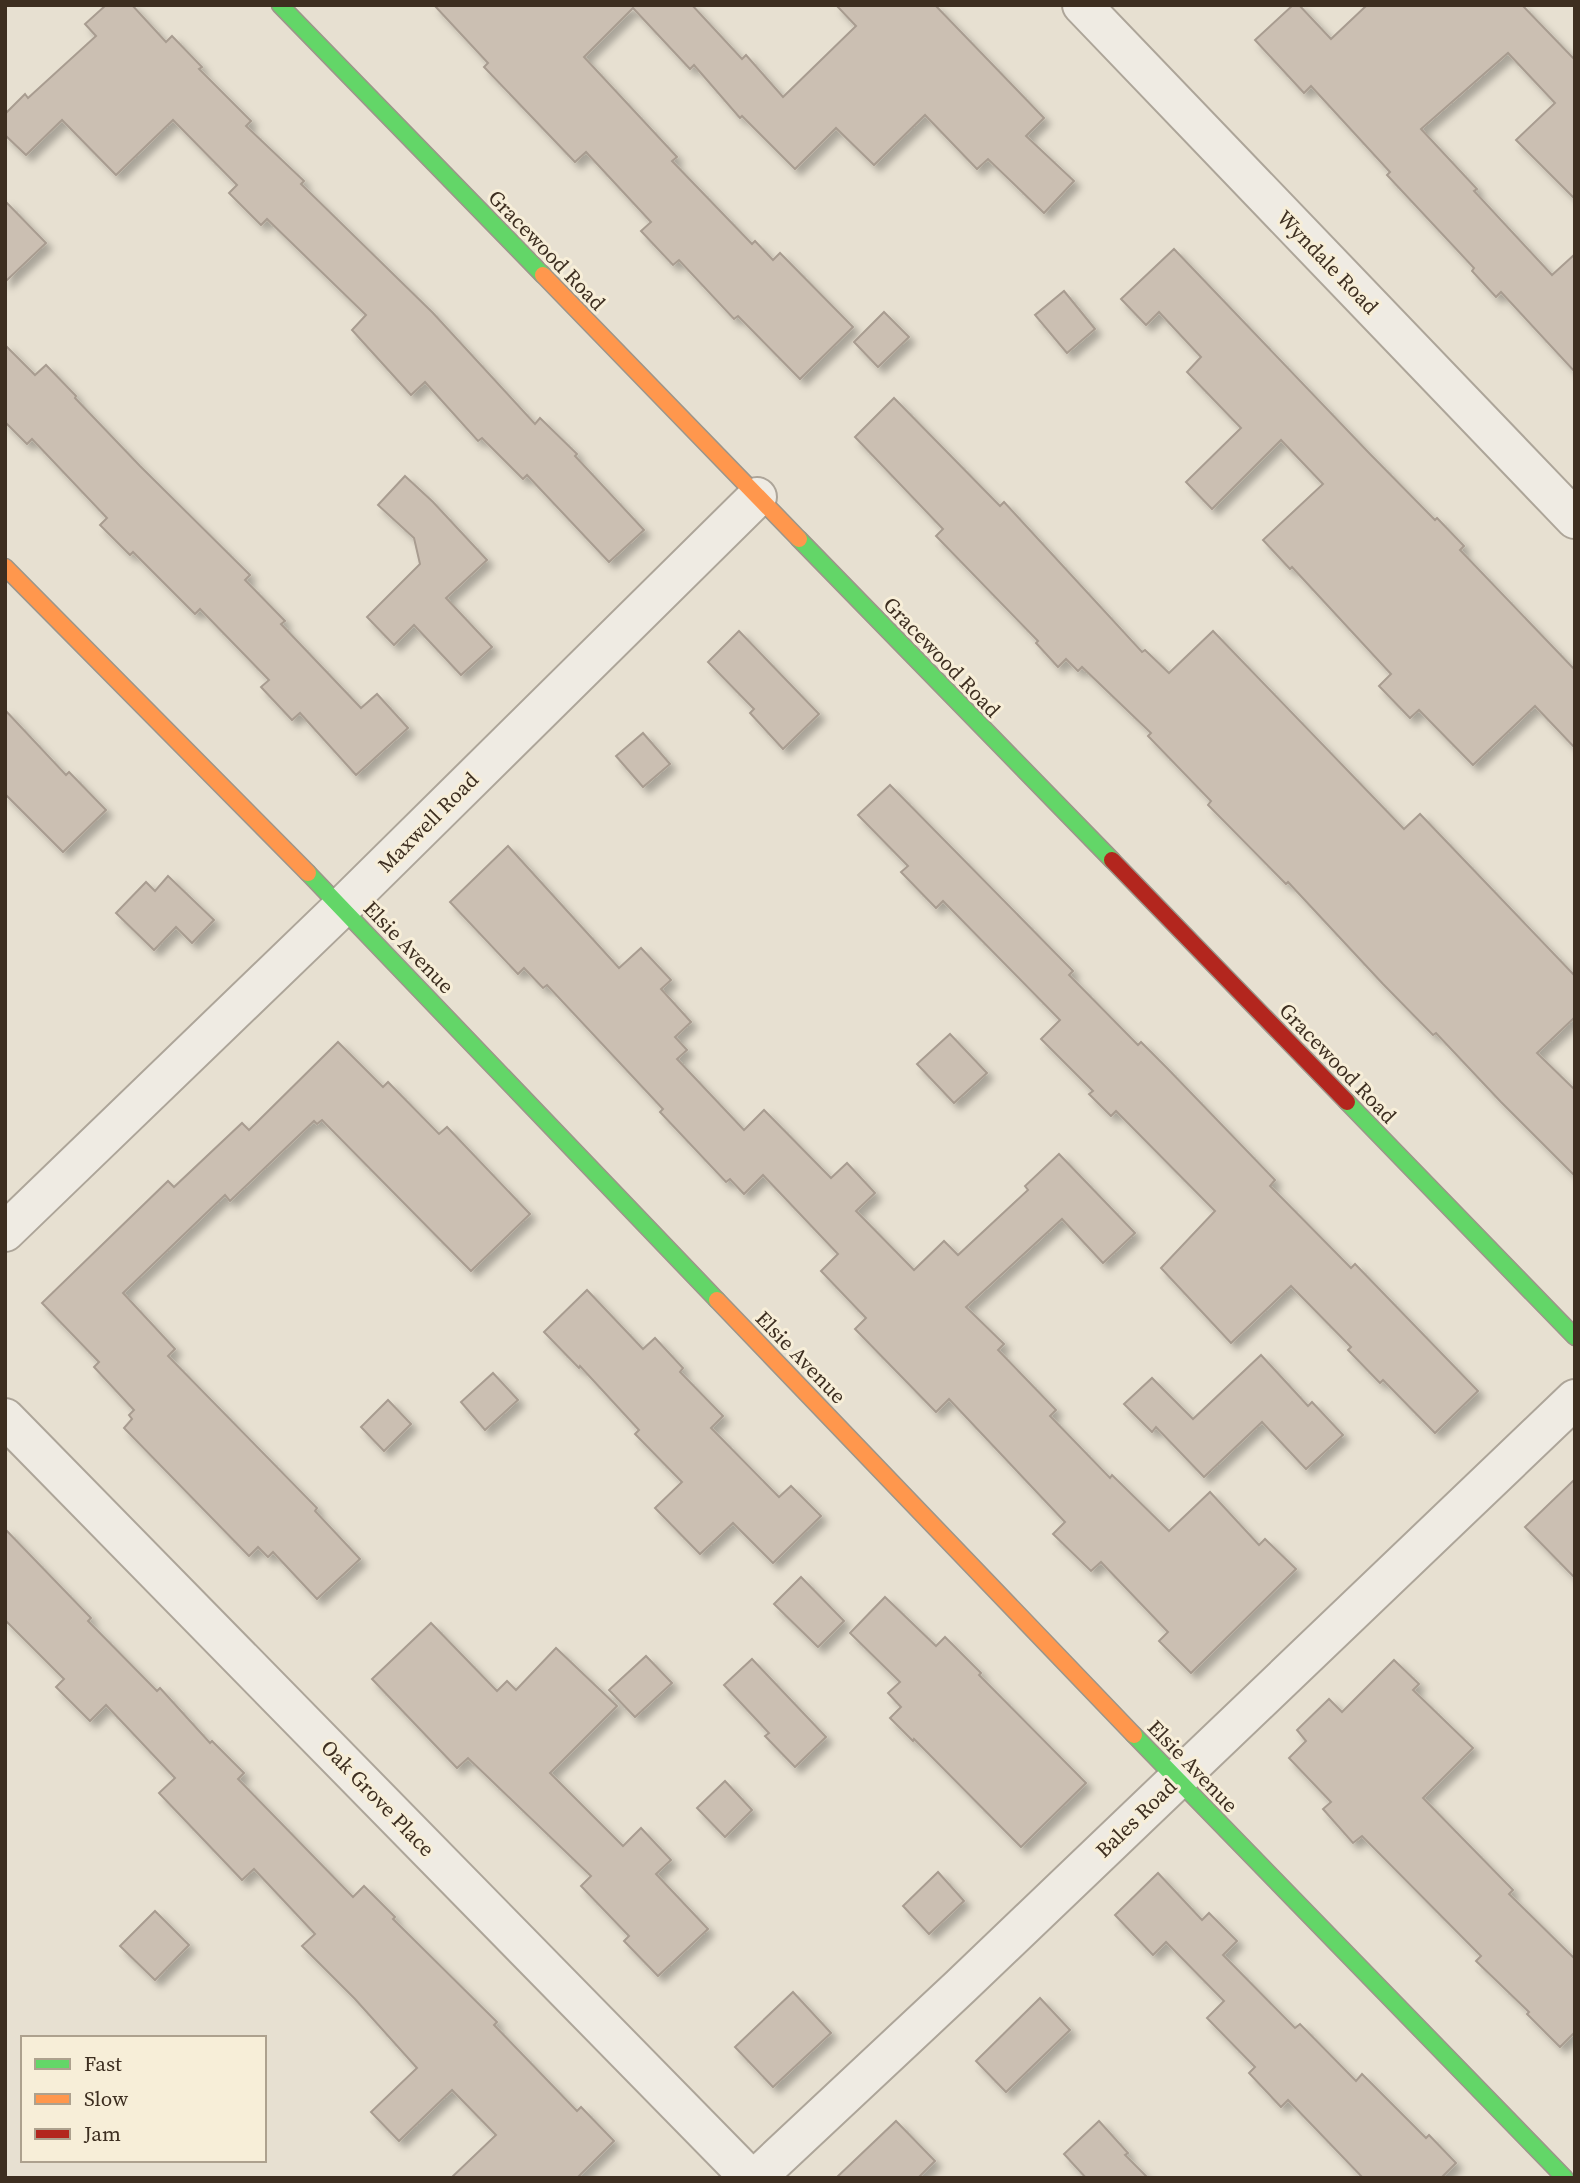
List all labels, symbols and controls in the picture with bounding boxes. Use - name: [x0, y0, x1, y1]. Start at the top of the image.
- street label: Gracewood Road: [482, 183, 612, 317]
- street label: Wyndale Road: [1271, 203, 1385, 321]
- street label: Gracewood Road: [877, 590, 1007, 724]
- street label: Maxwell Road: [371, 765, 485, 879]
- street label: Elsie Avenue: [357, 894, 461, 1000]
- street label: Gracewood Road: [1273, 996, 1403, 1130]
- street label: Elsie Avenue: [749, 1304, 853, 1410]
- street label: Elsie Avenue: [1141, 1713, 1245, 1819]
- street label: Oak Grove Place: [315, 1733, 441, 1863]
- street label: Bales Road: [1089, 1772, 1183, 1864]
- legend: [21, 2036, 266, 2162]
- text: Fast: [84, 2049, 122, 2078]
- text: Slow: [84, 2084, 128, 2113]
- text: Jam: [83, 2119, 121, 2148]

